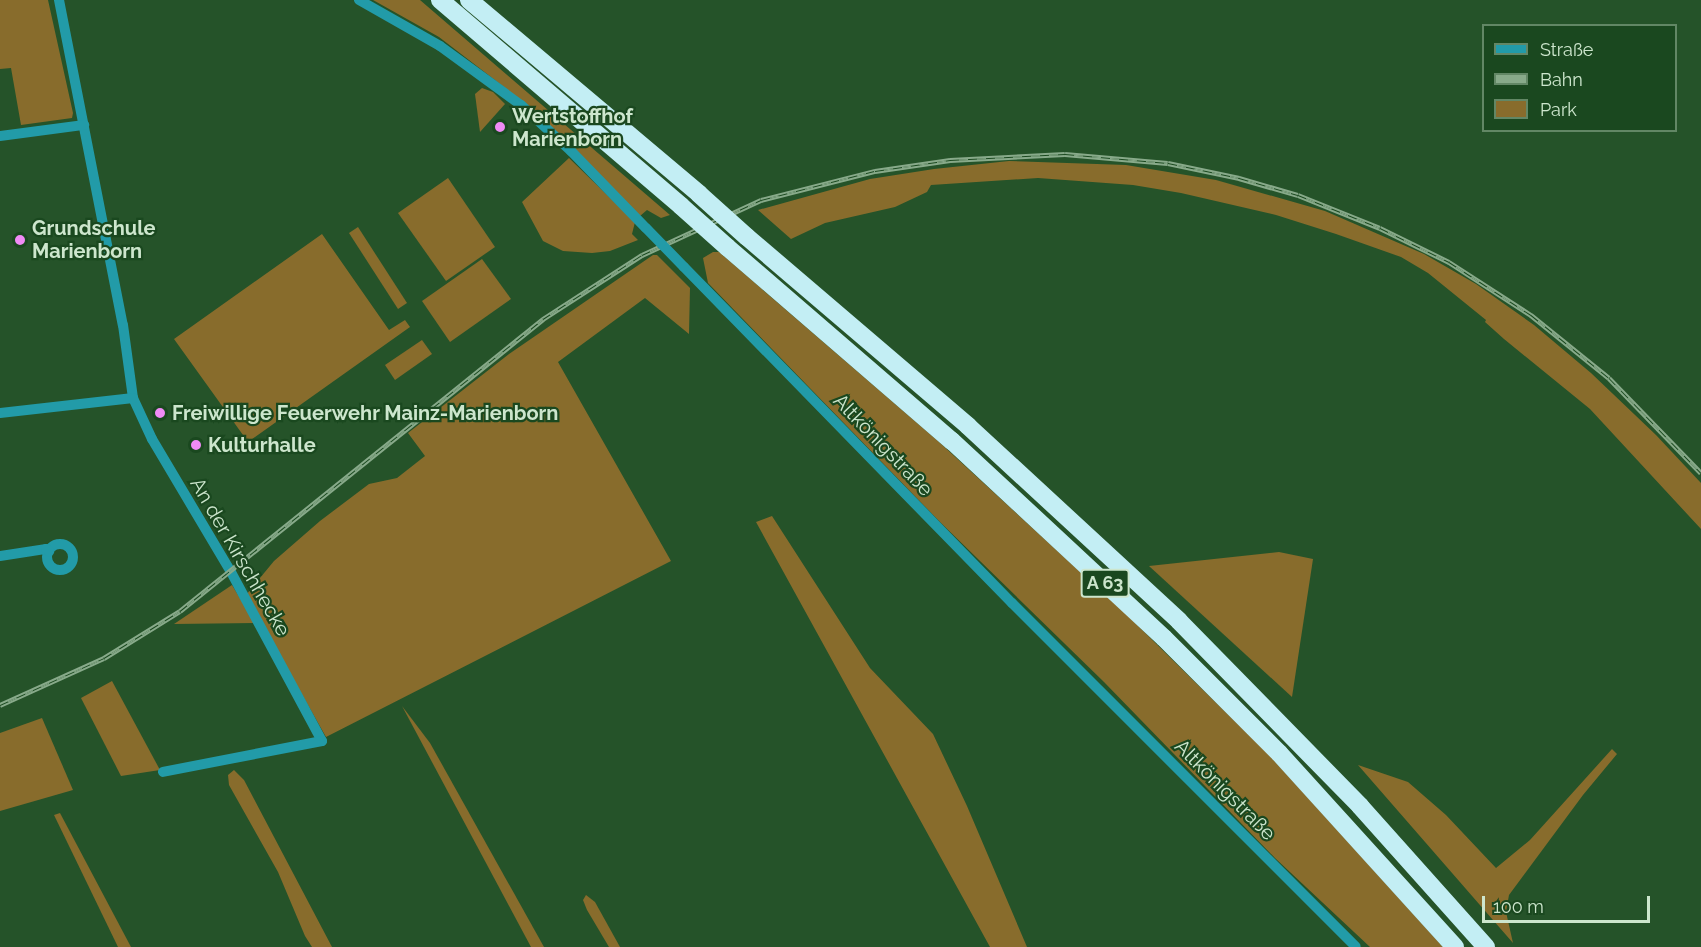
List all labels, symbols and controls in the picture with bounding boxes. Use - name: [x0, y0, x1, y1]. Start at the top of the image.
- legend: [1482, 24, 1677, 132]
- text: Straße: [1540, 39, 1593, 60]
- text: Bahn: [1540, 69, 1583, 90]
- text: Park: [1540, 99, 1577, 120]
- place label: Wertstoffhof Marienborn: [512, 104, 633, 151]
- marker: Wertstoffhof Marienborn: [493, 120, 507, 134]
- place label: Grundschule Marienborn: [32, 216, 155, 263]
- marker: Grundschule Marienborn: [13, 233, 27, 247]
- street label: Altkönigstraße: [828, 389, 938, 501]
- place label: Freiwillige Feuerwehr Mainz-Marienborn: [172, 401, 559, 425]
- marker: Freiwillige Feuerwehr Mainz-Marienborn: [153, 406, 167, 420]
- place label: Kulturhalle: [208, 433, 316, 457]
- marker: Kulturhalle: [189, 438, 203, 452]
- street label: An der Kirschhecke: [185, 473, 295, 641]
- road number: A 63: [1080, 568, 1130, 598]
- street label: Altkönigstraße: [1169, 734, 1281, 846]
- scale bar: [1485, 884, 1653, 922]
- text: 100 m: [1493, 896, 1544, 917]

